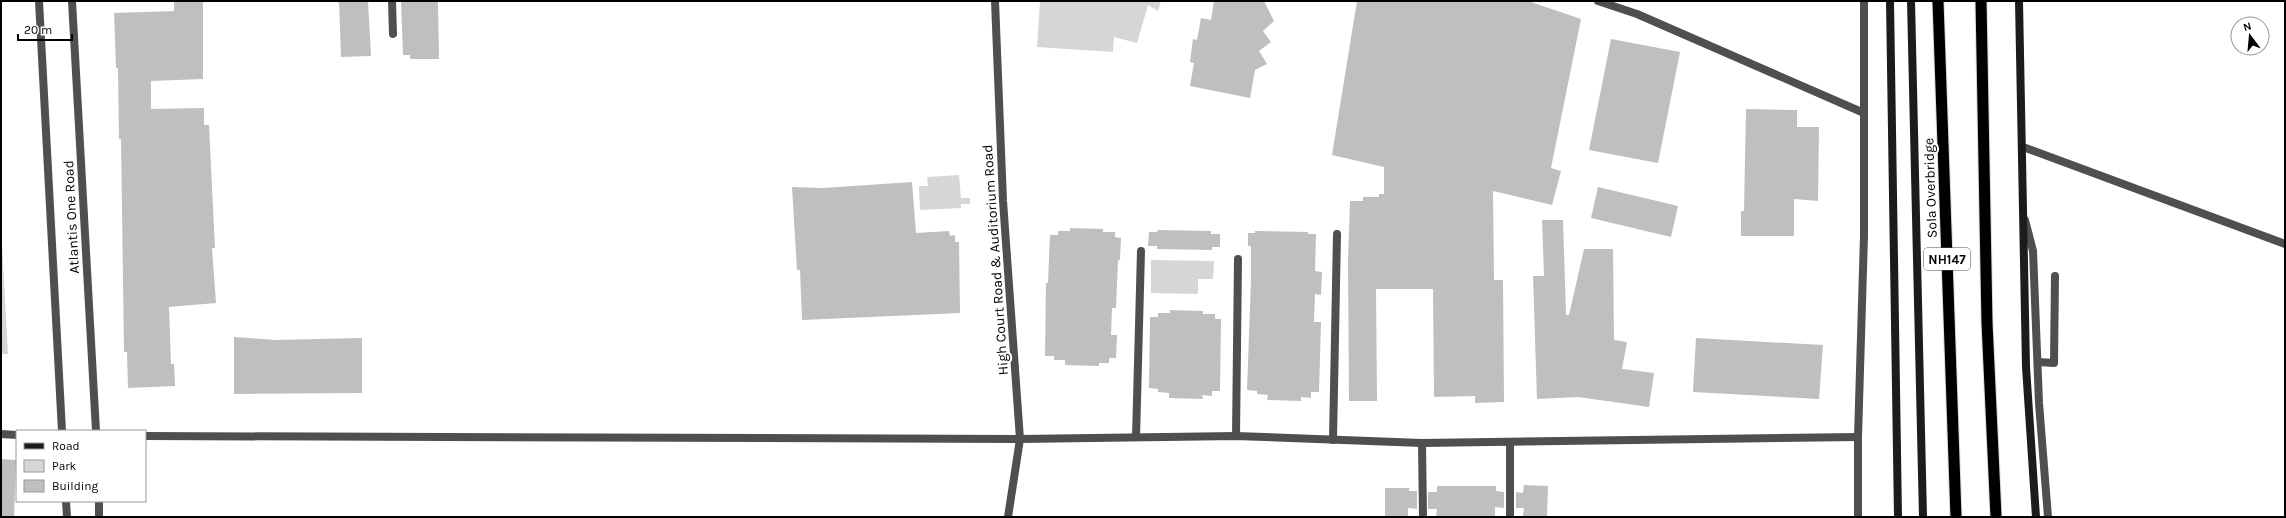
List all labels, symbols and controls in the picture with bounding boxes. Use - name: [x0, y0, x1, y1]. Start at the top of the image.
- scale bar: [18, 16, 72, 42]
- north arrow: [2230, 16, 2270, 56]
- text: N: [2242, 20, 2253, 34]
- text: 20 m: [24, 23, 52, 37]
- street label: Sola Overbridge: [1920, 138, 1941, 238]
- street label: High Court Road & Auditorium Road: [979, 144, 1012, 376]
- street label: Atlantis One Road: [60, 160, 83, 274]
- road number: NH147: [1924, 248, 1970, 270]
- legend: [16, 430, 146, 502]
- text: Road: [52, 439, 80, 453]
- text: Park: [52, 459, 77, 473]
- text: Building: [52, 479, 99, 493]

